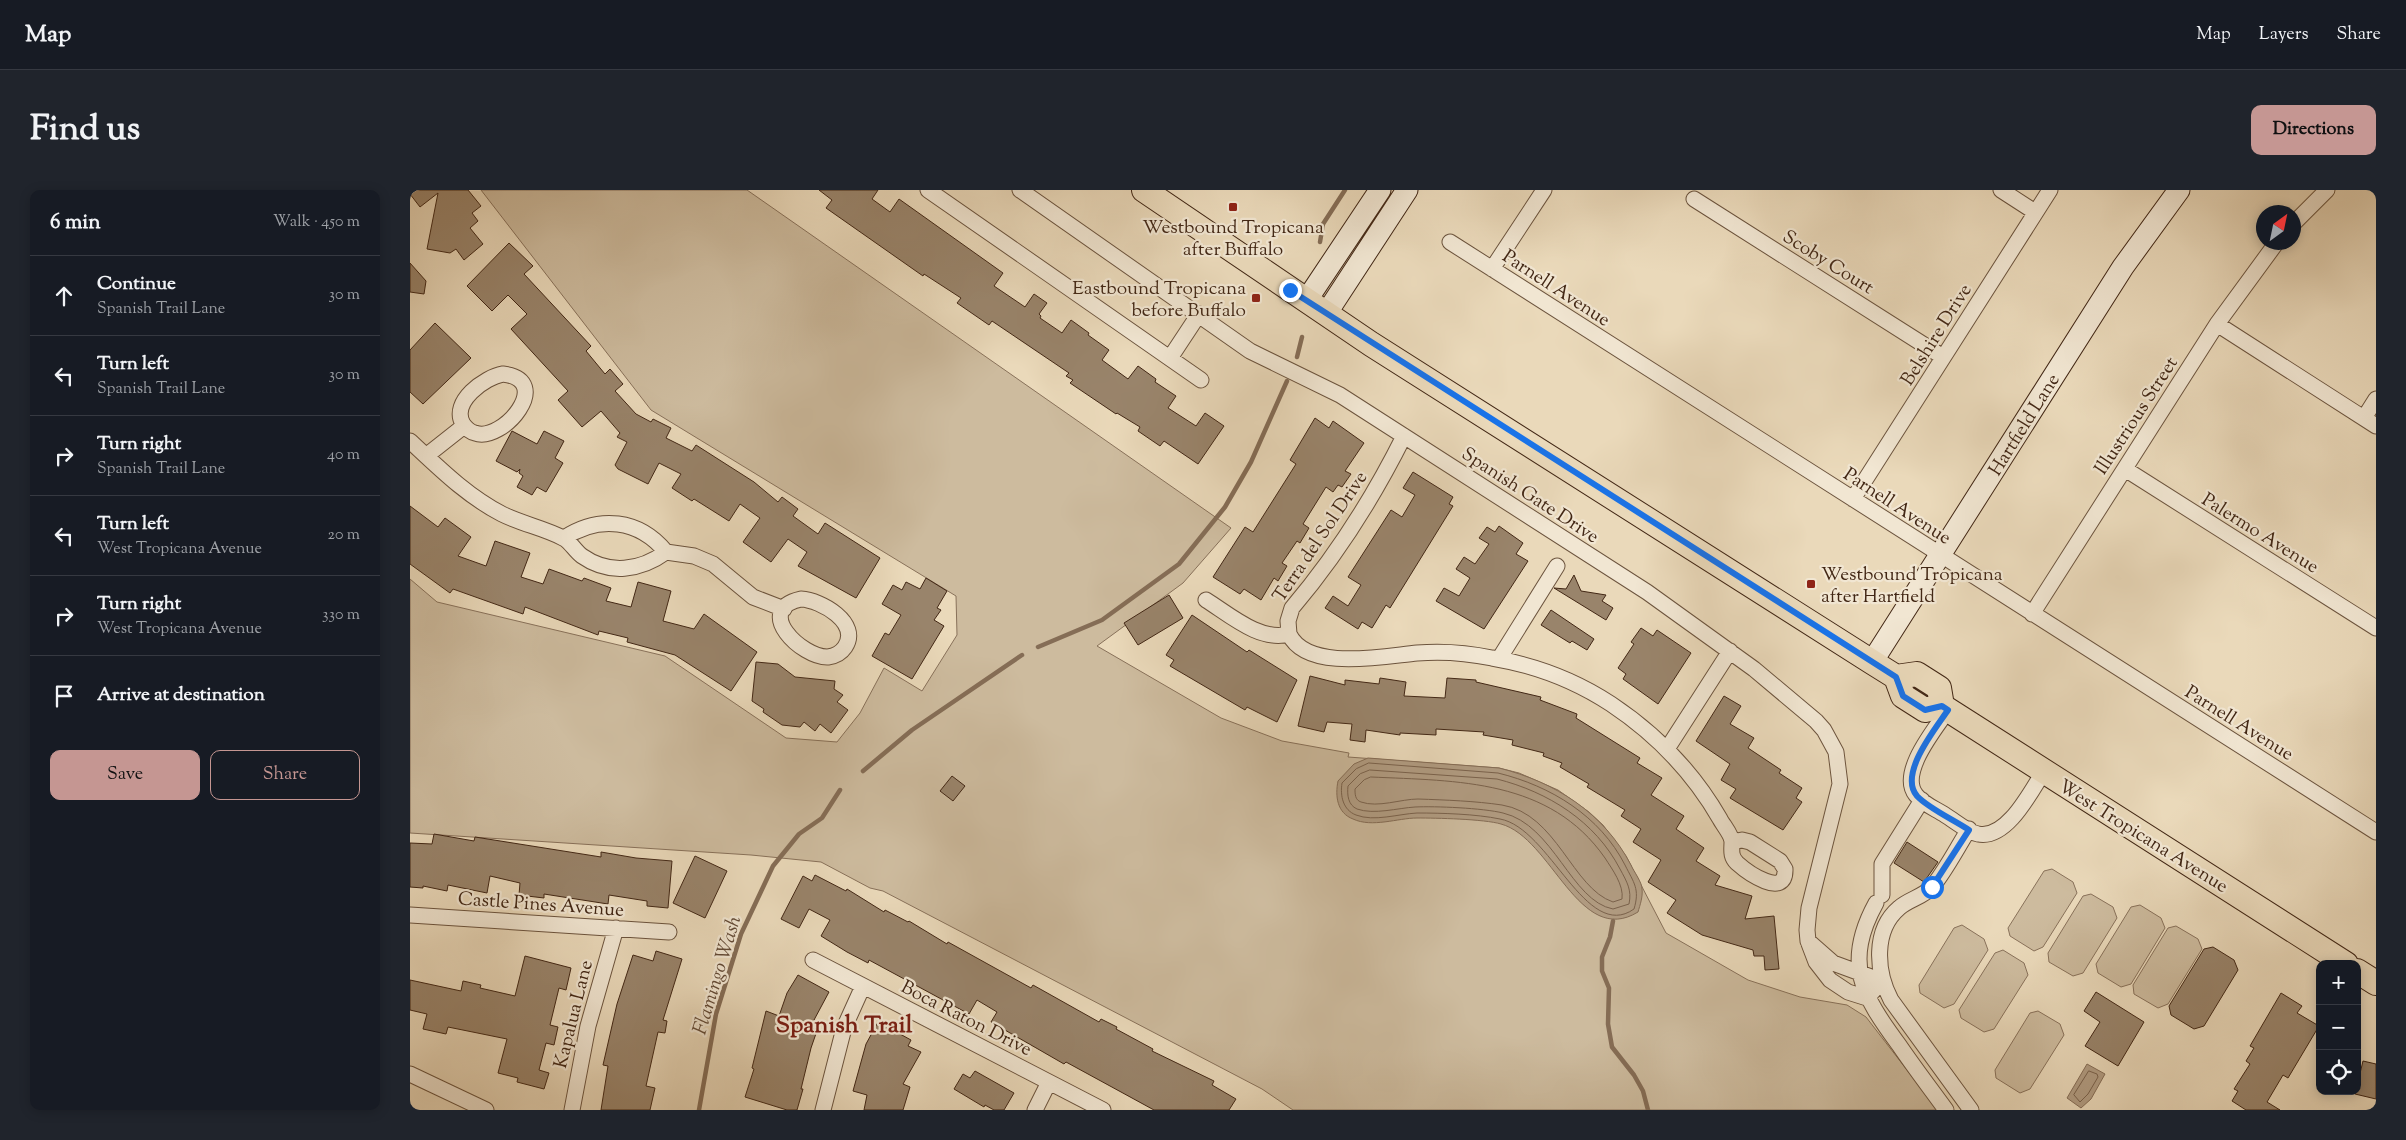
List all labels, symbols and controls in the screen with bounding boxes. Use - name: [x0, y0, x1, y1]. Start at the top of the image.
- text: Map: [25, 18, 71, 52]
- text: Map: [2196, 22, 2231, 48]
- text: Layers: [2259, 22, 2309, 48]
- text: Share: [2337, 22, 2381, 48]
- text: Find us: [30, 105, 140, 156]
- button: Directions: [2251, 105, 2376, 155]
- marker: Westbound Tropicana after Buffalo: [1227, 201, 1239, 213]
- north arrow: [2256, 205, 2301, 250]
- text: 6 min: [50, 208, 101, 238]
- text: Walk · 450 m: [273, 211, 360, 234]
- place label: Westbound Tropicana after Buffalo: [1142, 215, 1324, 264]
- street label: Scoby Court: [1777, 224, 1879, 302]
- street label: Parnell Avenue: [1496, 244, 1615, 334]
- text: Continue: [97, 271, 176, 298]
- place label: Eastbound Tropicana before Buffalo: [1072, 276, 1246, 325]
- route end: [1279, 279, 1302, 302]
- street label: Belshire Drive: [1895, 279, 1979, 392]
- icon: ahead: [50, 282, 78, 310]
- text: 30 m: [329, 284, 360, 307]
- marker: Eastbound Tropicana before Buffalo: [1250, 292, 1262, 304]
- text: Spanish Trail Lane: [97, 298, 225, 321]
- text: Turn left: [97, 351, 169, 378]
- street label: Illustrious Street: [2089, 352, 2186, 481]
- icon: left: [50, 362, 78, 390]
- text: 30 m: [329, 364, 360, 387]
- street label: Hartfield Lane: [1983, 369, 2067, 482]
- text: Spanish Trail Lane: [97, 378, 225, 401]
- text: Turn right: [97, 431, 181, 458]
- street label: Spanish Gate Drive: [1456, 441, 1604, 551]
- icon: right: [50, 442, 78, 470]
- text: 40 m: [327, 444, 360, 467]
- text: Spanish Trail Lane: [97, 458, 225, 481]
- street label: Parnell Avenue: [1837, 462, 1956, 552]
- street label: Terra del Sol Drive: [1267, 466, 1375, 608]
- street label: Palermo Avenue: [2196, 487, 2324, 581]
- text: Turn left: [97, 511, 169, 538]
- icon: left: [50, 522, 78, 550]
- text: 20 m: [327, 524, 360, 547]
- text: West Tropicana Avenue: [97, 538, 262, 561]
- place label: Westbound Tropicana after Hartfield: [1821, 562, 2003, 611]
- marker: Westbound Tropicana after Hartfield: [1805, 578, 1817, 590]
- text: Turn right: [97, 591, 181, 618]
- icon: right: [50, 602, 78, 630]
- text: 330 m: [322, 604, 360, 627]
- text: West Tropicana Avenue: [97, 618, 262, 641]
- street label: Parnell Avenue: [2179, 680, 2299, 768]
- icon: arrive: [50, 682, 78, 710]
- text: Arrive at destination: [97, 682, 265, 709]
- button: Save: [50, 750, 200, 800]
- button: Share: [210, 750, 360, 800]
- street label: West Tropicana Avenue: [2052, 774, 2233, 901]
- route start: [1921, 876, 1944, 899]
- street label: Castle Pines Avenue: [457, 886, 625, 925]
- water label: Flamingo Wash: [687, 912, 750, 1039]
- street label: Kapalua Lane: [548, 958, 601, 1072]
- map controls: [2316, 960, 2361, 1095]
- button: +: [2316, 960, 2361, 1005]
- street label: Boca Raton Drive: [896, 975, 1036, 1064]
- button: −: [2316, 1005, 2361, 1050]
- district label: Spanish Trail: [776, 1009, 913, 1043]
- button: locate: [2316, 1050, 2361, 1095]

